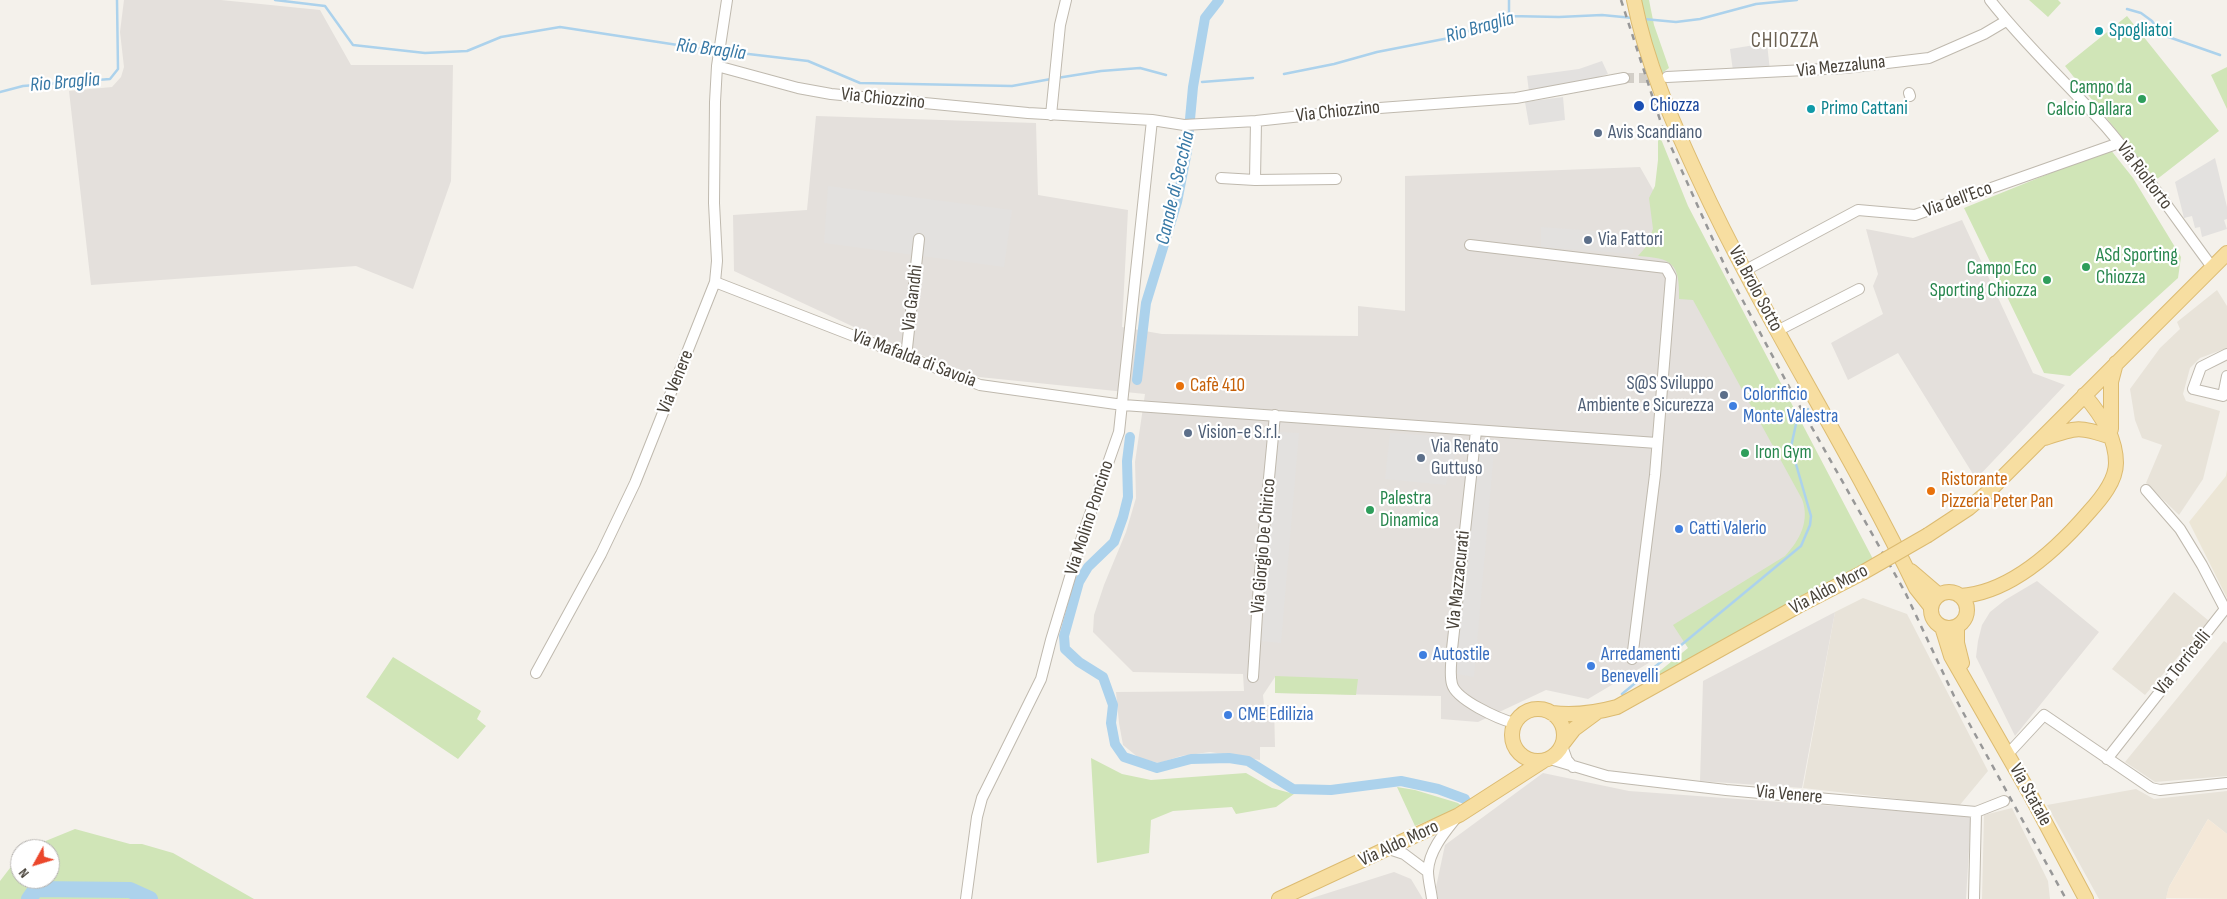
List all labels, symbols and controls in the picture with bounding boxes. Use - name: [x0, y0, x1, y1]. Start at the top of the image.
- water label: Rio Braglia: [1443, 7, 1517, 49]
- place label: Spogliatoi: [2109, 20, 2172, 42]
- marker: Spogliatoi: [2093, 25, 2105, 37]
- district label: CHIOZZA: [1750, 29, 1820, 55]
- water label: Rio Braglia: [675, 34, 747, 66]
- street label: Via Mezzaluna: [1795, 51, 1887, 83]
- water label: Rio Braglia: [29, 68, 101, 98]
- place label: Campo da Calcio Dallara: [2047, 77, 2132, 121]
- street label: Via Chiozzino: [840, 83, 926, 115]
- marker: Campo da Calcio Dallara: [2136, 93, 2148, 105]
- place label: Chiozza: [1650, 95, 1700, 117]
- street label: Via Chiozzino: [1295, 96, 1381, 128]
- place label: Primo Cattani: [1821, 98, 1908, 120]
- marker: Chiozza: [1632, 99, 1646, 113]
- marker: Primo Cattani: [1805, 103, 1817, 115]
- place label: Avis Scandiano: [1608, 122, 1702, 144]
- marker: Avis Scandiano: [1592, 127, 1604, 139]
- water label: Canale di Secchia: [1151, 129, 1201, 247]
- street label: Via Rioltorto: [2111, 138, 2177, 214]
- street label: Via dell'Eco: [1921, 177, 1995, 223]
- place label: Via Fattori: [1598, 229, 1663, 251]
- marker: Via Fattori: [1582, 234, 1594, 246]
- street label: Via Brolo Sotto: [1723, 242, 1787, 336]
- place label: ASd Sporting Chiozza: [2096, 245, 2178, 289]
- place label: Campo Eco Sporting Chiozza: [1930, 258, 2037, 302]
- marker: ASd Sporting Chiozza: [2080, 261, 2092, 273]
- street label: Via Gandhi: [898, 263, 928, 333]
- marker: Campo Eco Sporting Chiozza: [2041, 274, 2053, 286]
- street label: Via Mafalda di Savoia: [849, 325, 979, 393]
- street label: Via Venere: [653, 347, 699, 417]
- place label: S@S Sviluppo Ambiente e Sicurezza: [1578, 373, 1714, 417]
- place label: Cafè 410: [1190, 375, 1245, 397]
- marker: Cafè 410: [1174, 380, 1186, 392]
- place label: Colorificio Monte Valestra: [1743, 384, 1838, 428]
- marker: S@S Sviluppo Ambiente e Sicurezza: [1718, 389, 1730, 401]
- marker: Colorificio Monte Valestra: [1727, 400, 1739, 412]
- place label: Vision-e S.r.l.: [1198, 422, 1281, 444]
- marker: Vision-e S.r.l.: [1182, 427, 1194, 439]
- place label: Via Renato Guttuso: [1431, 436, 1499, 480]
- place label: Iron Gym: [1755, 442, 1812, 464]
- marker: Iron Gym: [1739, 447, 1751, 459]
- marker: Via Renato Guttuso: [1415, 452, 1427, 464]
- street label: Via Molino Poncino: [1061, 458, 1119, 578]
- place label: Ristorante Pizzeria Peter Pan: [1941, 469, 2053, 513]
- street label: Via Giorgio De Chirico: [1247, 477, 1281, 615]
- marker: Ristorante Pizzeria Peter Pan: [1925, 485, 1937, 497]
- place label: Palestra Dinamica: [1380, 488, 1439, 532]
- marker: Palestra Dinamica: [1364, 504, 1376, 516]
- place label: Catti Valerio: [1689, 518, 1767, 540]
- marker: Catti Valerio: [1673, 523, 1685, 535]
- street label: Via Mazzacurati: [1442, 529, 1476, 631]
- street label: Via Aldo Moro: [1786, 560, 1872, 620]
- street label: Via Torricelli: [2150, 626, 2216, 700]
- place label: Autostile: [1433, 644, 1490, 666]
- place label: Arredamenti Benevelli: [1601, 644, 1680, 688]
- marker: Autostile: [1417, 649, 1429, 661]
- marker: Arredamenti Benevelli: [1585, 660, 1597, 672]
- place label: CME Edilizia: [1238, 704, 1314, 726]
- marker: CME Edilizia: [1222, 709, 1234, 721]
- street label: Via Statale: [2004, 760, 2056, 830]
- street label: Via Venere: [1755, 781, 1823, 809]
- street label: Via Aldo Moro: [1355, 816, 1443, 872]
- north arrow: [10, 839, 60, 889]
- text: N: [15, 865, 33, 881]

